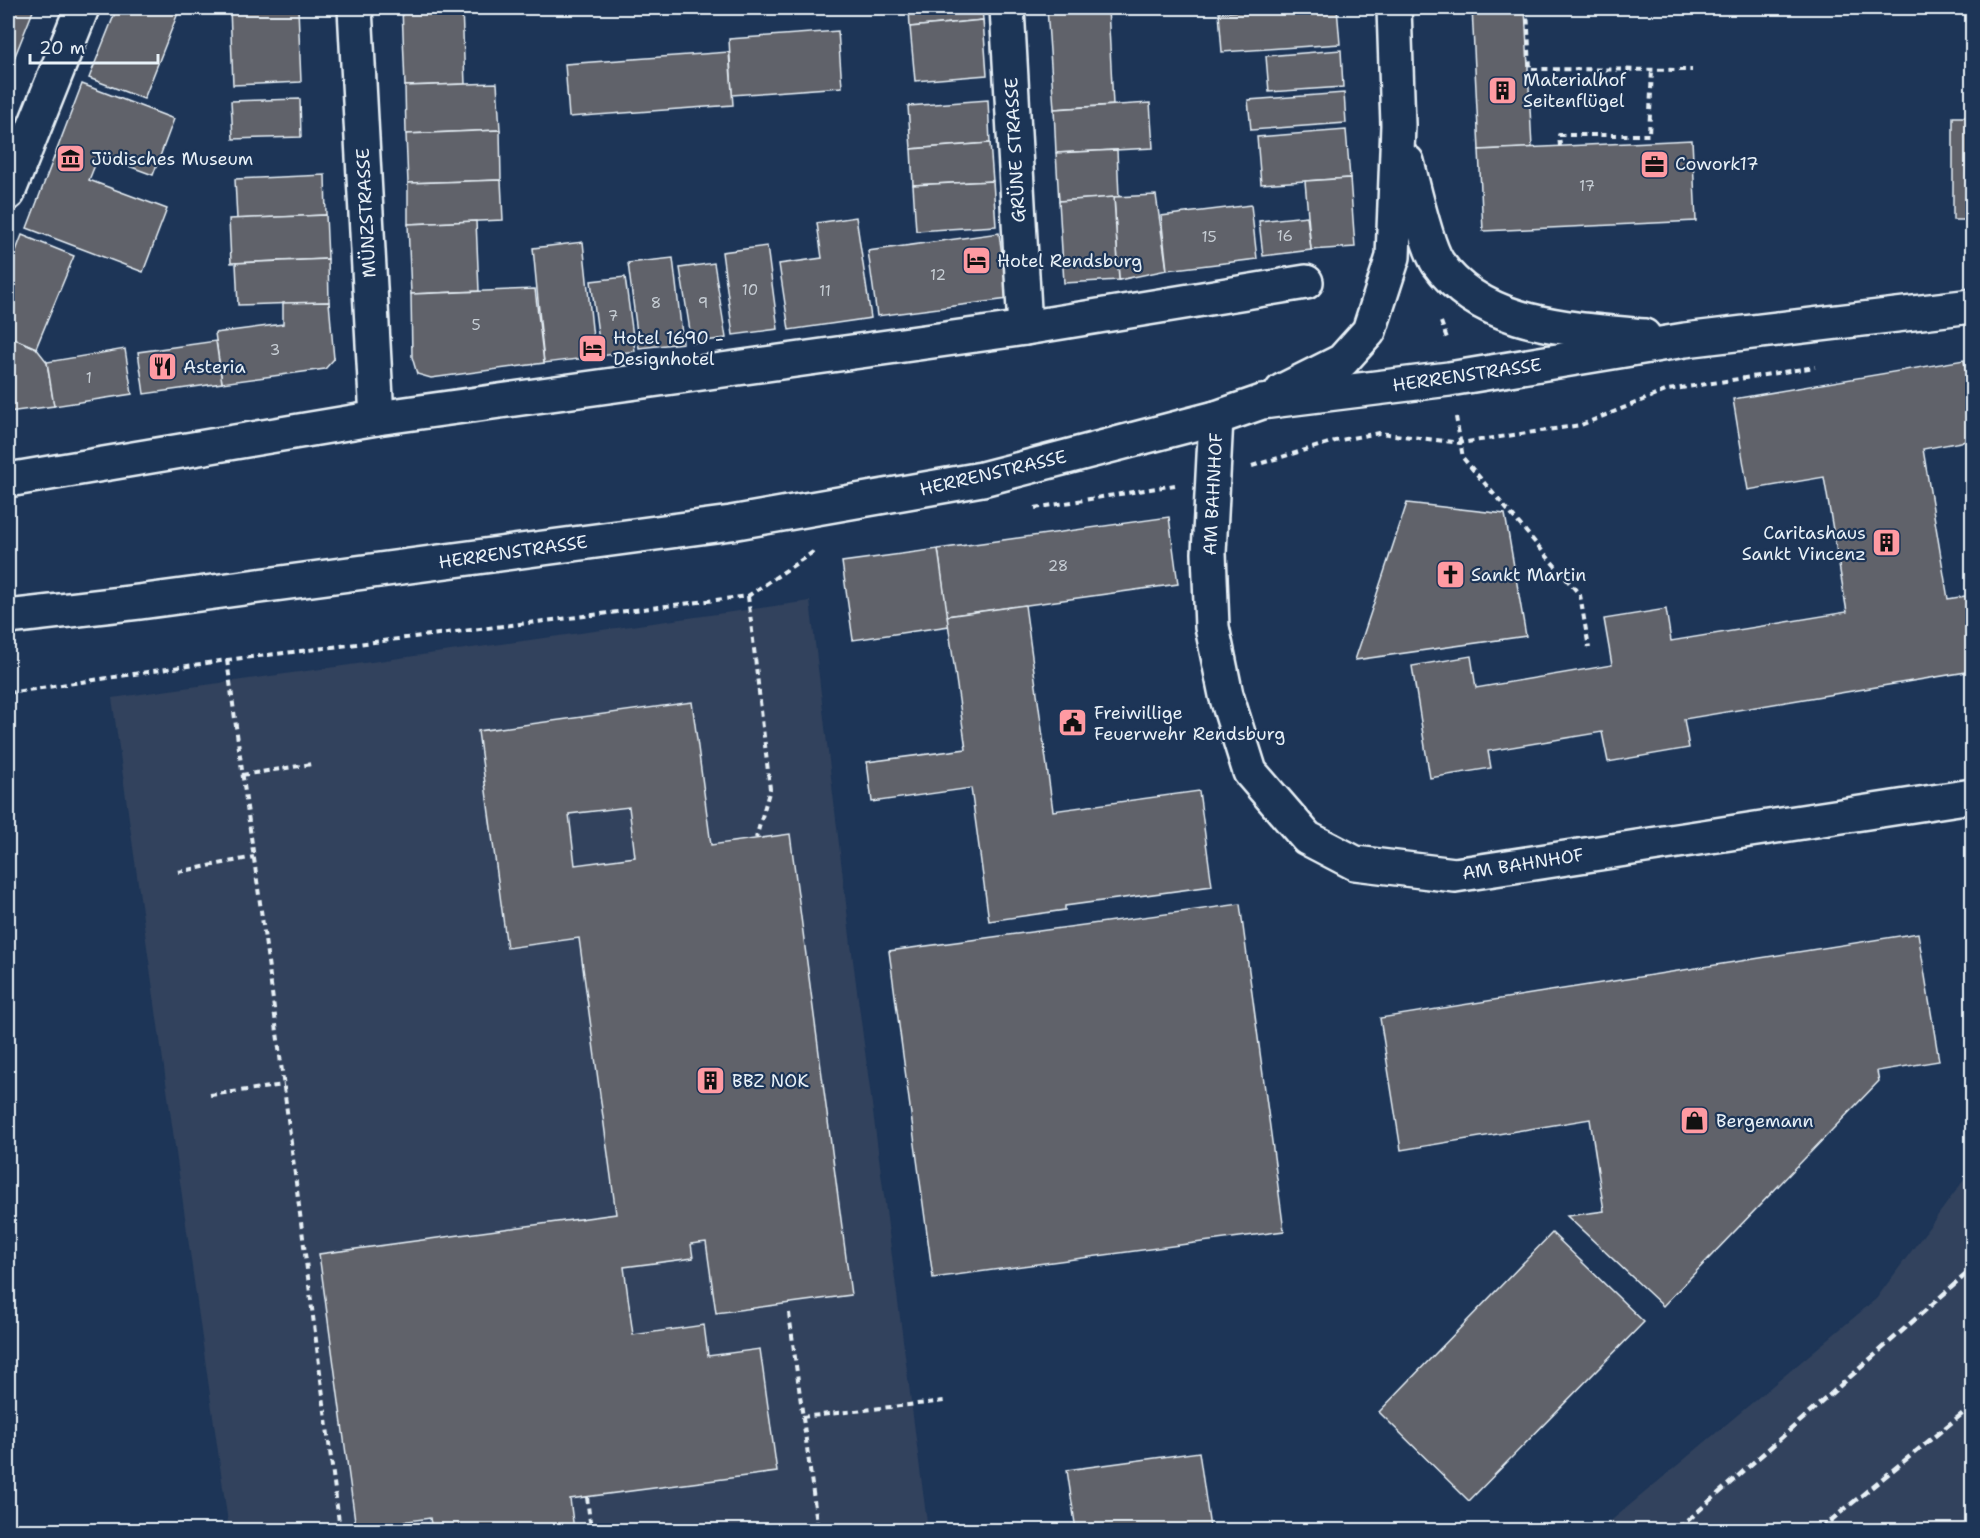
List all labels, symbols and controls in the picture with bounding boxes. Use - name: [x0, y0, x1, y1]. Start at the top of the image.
- scale bar: [30, 27, 158, 65]
- text: 20 m: [39, 36, 85, 60]
- place label: Materialhof Seitenflügel: [1523, 68, 1626, 113]
- building icon: Materialhof Seitenflügel: [1486, 74, 1518, 106]
- street label: GRÜNE STRASSE: [999, 77, 1031, 223]
- museum icon: Jüdisches Museum: [54, 143, 86, 175]
- place label: Jüdisches Museum: [91, 147, 253, 171]
- street label: MÜNZSTRASSE: [351, 147, 381, 279]
- office icon: Cowork17: [1638, 148, 1670, 180]
- place label: Cowork17: [1675, 152, 1759, 176]
- house number: 17: [1579, 176, 1595, 196]
- house number: 16: [1277, 226, 1293, 246]
- house number: 15: [1201, 227, 1217, 247]
- hotel icon: Hotel Rendsburg: [960, 245, 992, 277]
- place label: Hotel Rendsburg: [997, 249, 1142, 273]
- house number: 12: [930, 265, 946, 285]
- house number: 10: [742, 280, 758, 300]
- house number: 11: [819, 281, 831, 301]
- house number: 8: [651, 293, 661, 313]
- house number: 9: [698, 293, 708, 313]
- house number: 7: [608, 306, 618, 326]
- house number: 5: [471, 315, 481, 335]
- place label: Hotel 1690 - Designhotel: [613, 326, 724, 371]
- hotel icon: Hotel 1690 - Designhotel: [576, 332, 608, 364]
- house number: 3: [270, 340, 280, 360]
- restaurant icon: Asteria: [146, 351, 178, 383]
- street label: HERRENSTRASSE: [1391, 353, 1543, 397]
- place label: Asteria: [183, 355, 246, 379]
- house number: 1: [86, 368, 92, 388]
- street label: AM BAHNHOF: [1198, 432, 1228, 556]
- street label: HERRENSTRASSE: [917, 444, 1069, 502]
- place label: Caritashaus Sankt Vincenz: [1742, 521, 1866, 566]
- building icon: Caritashaus Sankt Vincenz: [1871, 527, 1903, 559]
- street label: HERRENSTRASSE: [437, 530, 589, 574]
- house number: 28: [1048, 556, 1068, 576]
- church icon: Sankt Martin: [1434, 559, 1466, 591]
- place label: Sankt Martin: [1471, 563, 1586, 587]
- place label: Freiwillige Feuerwehr Rendsburg: [1094, 701, 1285, 746]
- public building icon: Freiwillige Feuerwehr Rendsburg: [1057, 707, 1089, 739]
- street label: AM BAHNHOF: [1460, 843, 1586, 885]
- building icon: BBZ NOK: [695, 1065, 727, 1097]
- place label: BBZ NOK: [732, 1069, 809, 1093]
- shop icon: Bergemann: [1679, 1105, 1711, 1137]
- place label: Bergemann: [1716, 1109, 1814, 1133]

